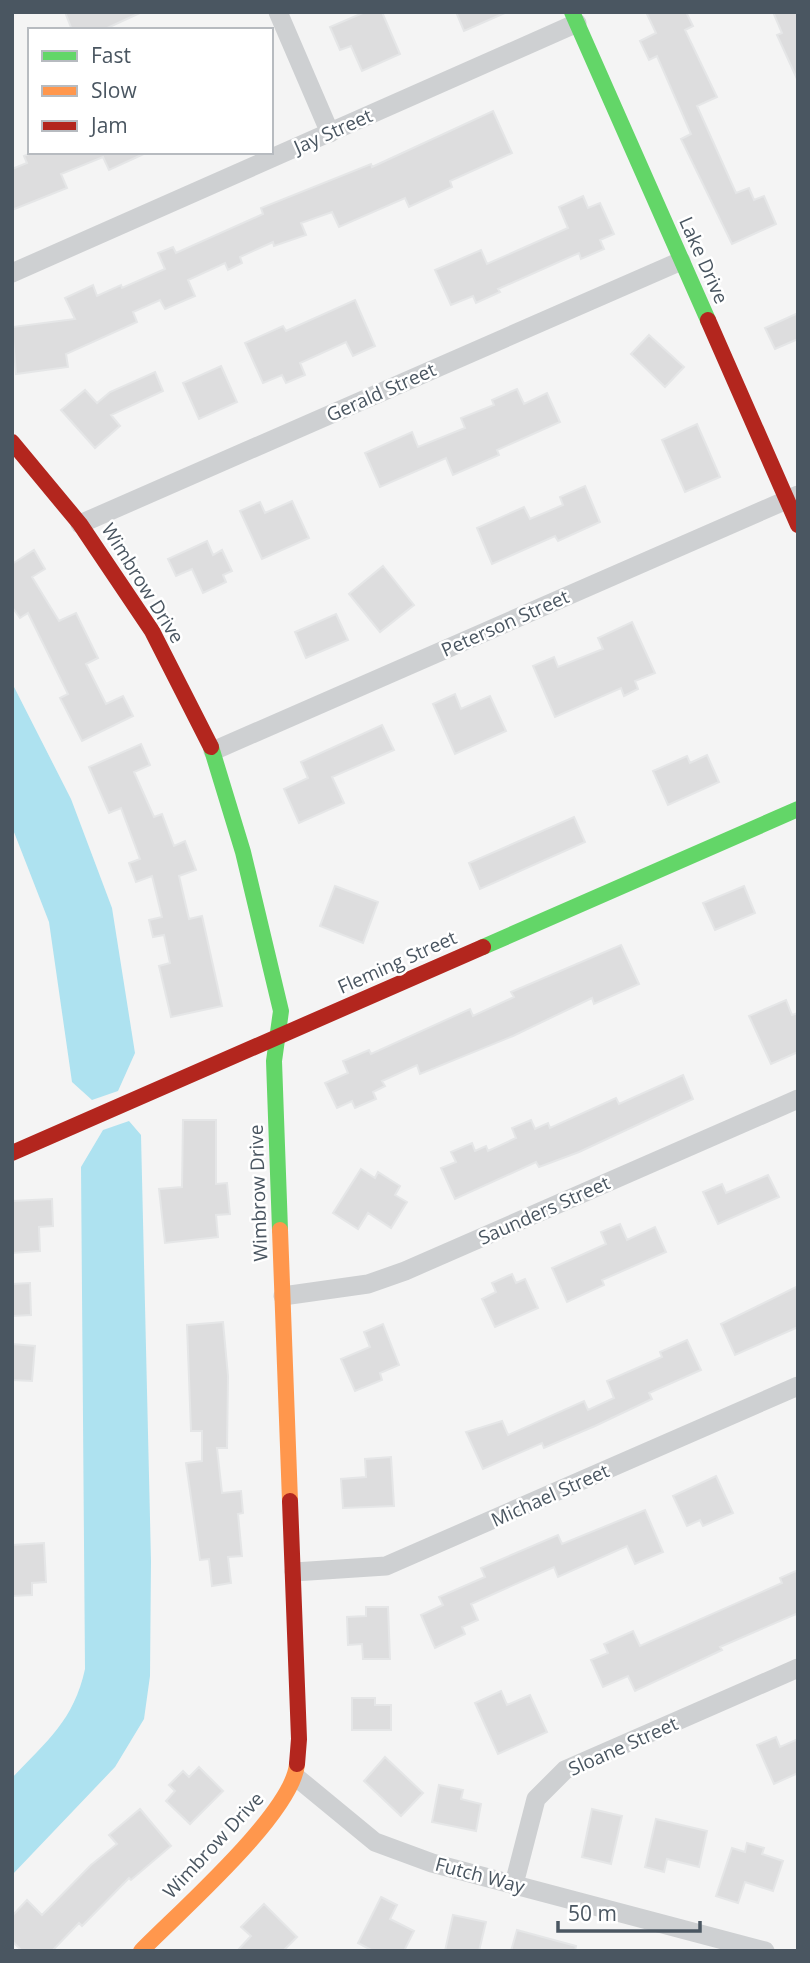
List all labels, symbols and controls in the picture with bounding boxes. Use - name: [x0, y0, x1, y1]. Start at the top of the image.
- legend: [28, 28, 273, 154]
- text: Fast: [91, 41, 131, 69]
- text: Slow: [91, 76, 137, 104]
- street label: Jay Street: [288, 102, 376, 161]
- text: Jam: [89, 111, 128, 139]
- street label: Lake Drive: [673, 212, 735, 308]
- street label: Gerald Street: [322, 356, 440, 428]
- street label: Wimbrow Drive: [96, 518, 190, 648]
- street label: Peterson Street: [437, 583, 573, 663]
- street label: Fleming Street: [333, 924, 461, 1000]
- street label: Wimbrow Drive: [243, 1124, 273, 1262]
- street label: Saunders Street: [474, 1169, 614, 1251]
- street label: Michael Street: [487, 1457, 613, 1533]
- street label: Sloane Street: [564, 1710, 682, 1782]
- street label: Wimbrow Drive: [157, 1786, 269, 1904]
- street label: Futch Way: [432, 1851, 528, 1900]
- scale bar: [558, 1890, 700, 1934]
- text: 50 m: [568, 1899, 617, 1927]

